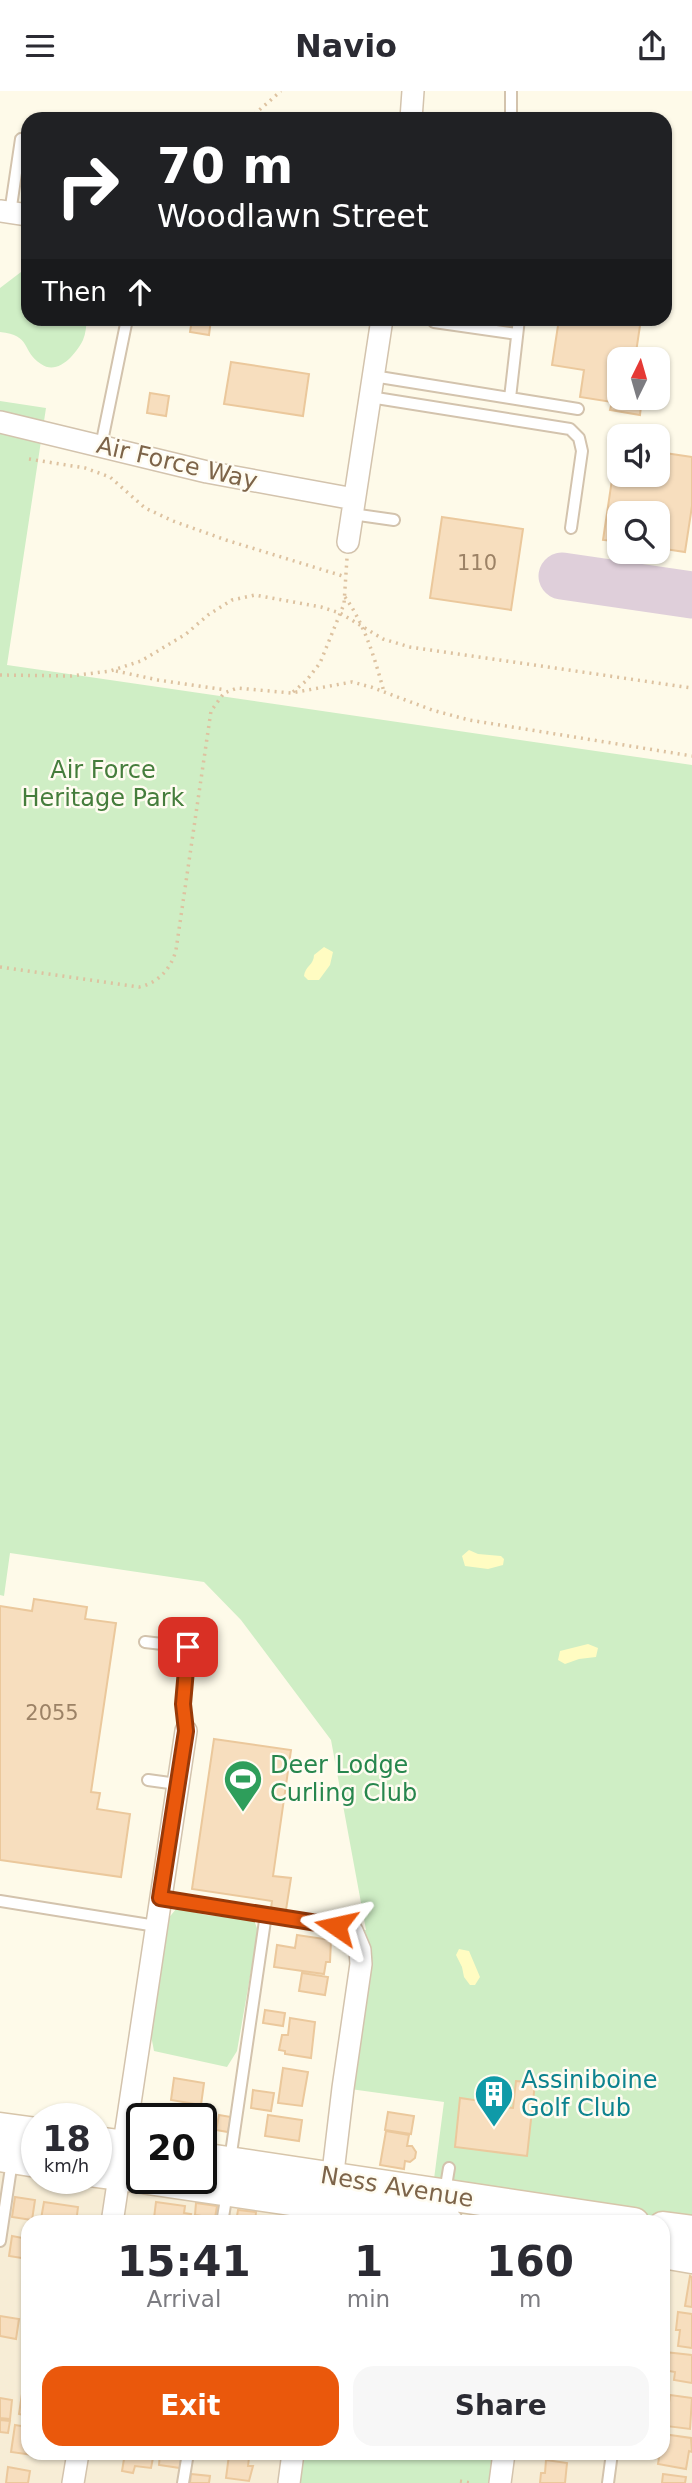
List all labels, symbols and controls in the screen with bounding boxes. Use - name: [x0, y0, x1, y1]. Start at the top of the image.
- icon: menu: [21, 27, 59, 65]
- text: Navio: [295, 27, 397, 65]
- icon: share: [633, 27, 671, 65]
- text: 70 m: [157, 138, 293, 195]
- icon: right: [42, 140, 133, 231]
- text: Woodlawn Street: [157, 197, 429, 235]
- icon: ahead: [121, 273, 159, 311]
- text: Then: [42, 277, 107, 307]
- north arrow: [607, 347, 670, 409]
- map controls: [607, 347, 670, 564]
- button: sound: [607, 424, 670, 487]
- street label: Air Force Way: [94, 431, 260, 495]
- button: search: [607, 501, 670, 564]
- house number: 110: [457, 551, 497, 575]
- park label: Air Force Heritage Park: [22, 756, 185, 812]
- pin: [158, 1617, 218, 1677]
- icon: arrive: [169, 1628, 207, 1666]
- house number: 2055: [25, 1701, 79, 1725]
- place label: Deer Lodge Curling Club: [270, 1751, 417, 1807]
- sports icon: Deer Lodge Curling Club: [222, 1758, 264, 1813]
- position arrow: [299, 1889, 373, 1963]
- place label: Assiniboine Golf Club: [521, 2066, 658, 2122]
- building icon: Assiniboine Golf Club: [473, 2073, 515, 2128]
- speed limit sign: 20: [126, 2103, 217, 2194]
- text: 18: [42, 2119, 91, 2159]
- text: km/h: [44, 2155, 89, 2176]
- street label: Ness Avenue: [318, 2161, 476, 2213]
- text: 15:41: [117, 2237, 251, 2286]
- text: 1: [354, 2237, 383, 2286]
- text: 160: [486, 2237, 574, 2286]
- text: Arrival: [147, 2286, 221, 2312]
- text: min: [347, 2286, 390, 2312]
- text: m: [519, 2286, 541, 2312]
- button: Exit: [42, 2366, 339, 2446]
- button: Share: [353, 2366, 649, 2446]

